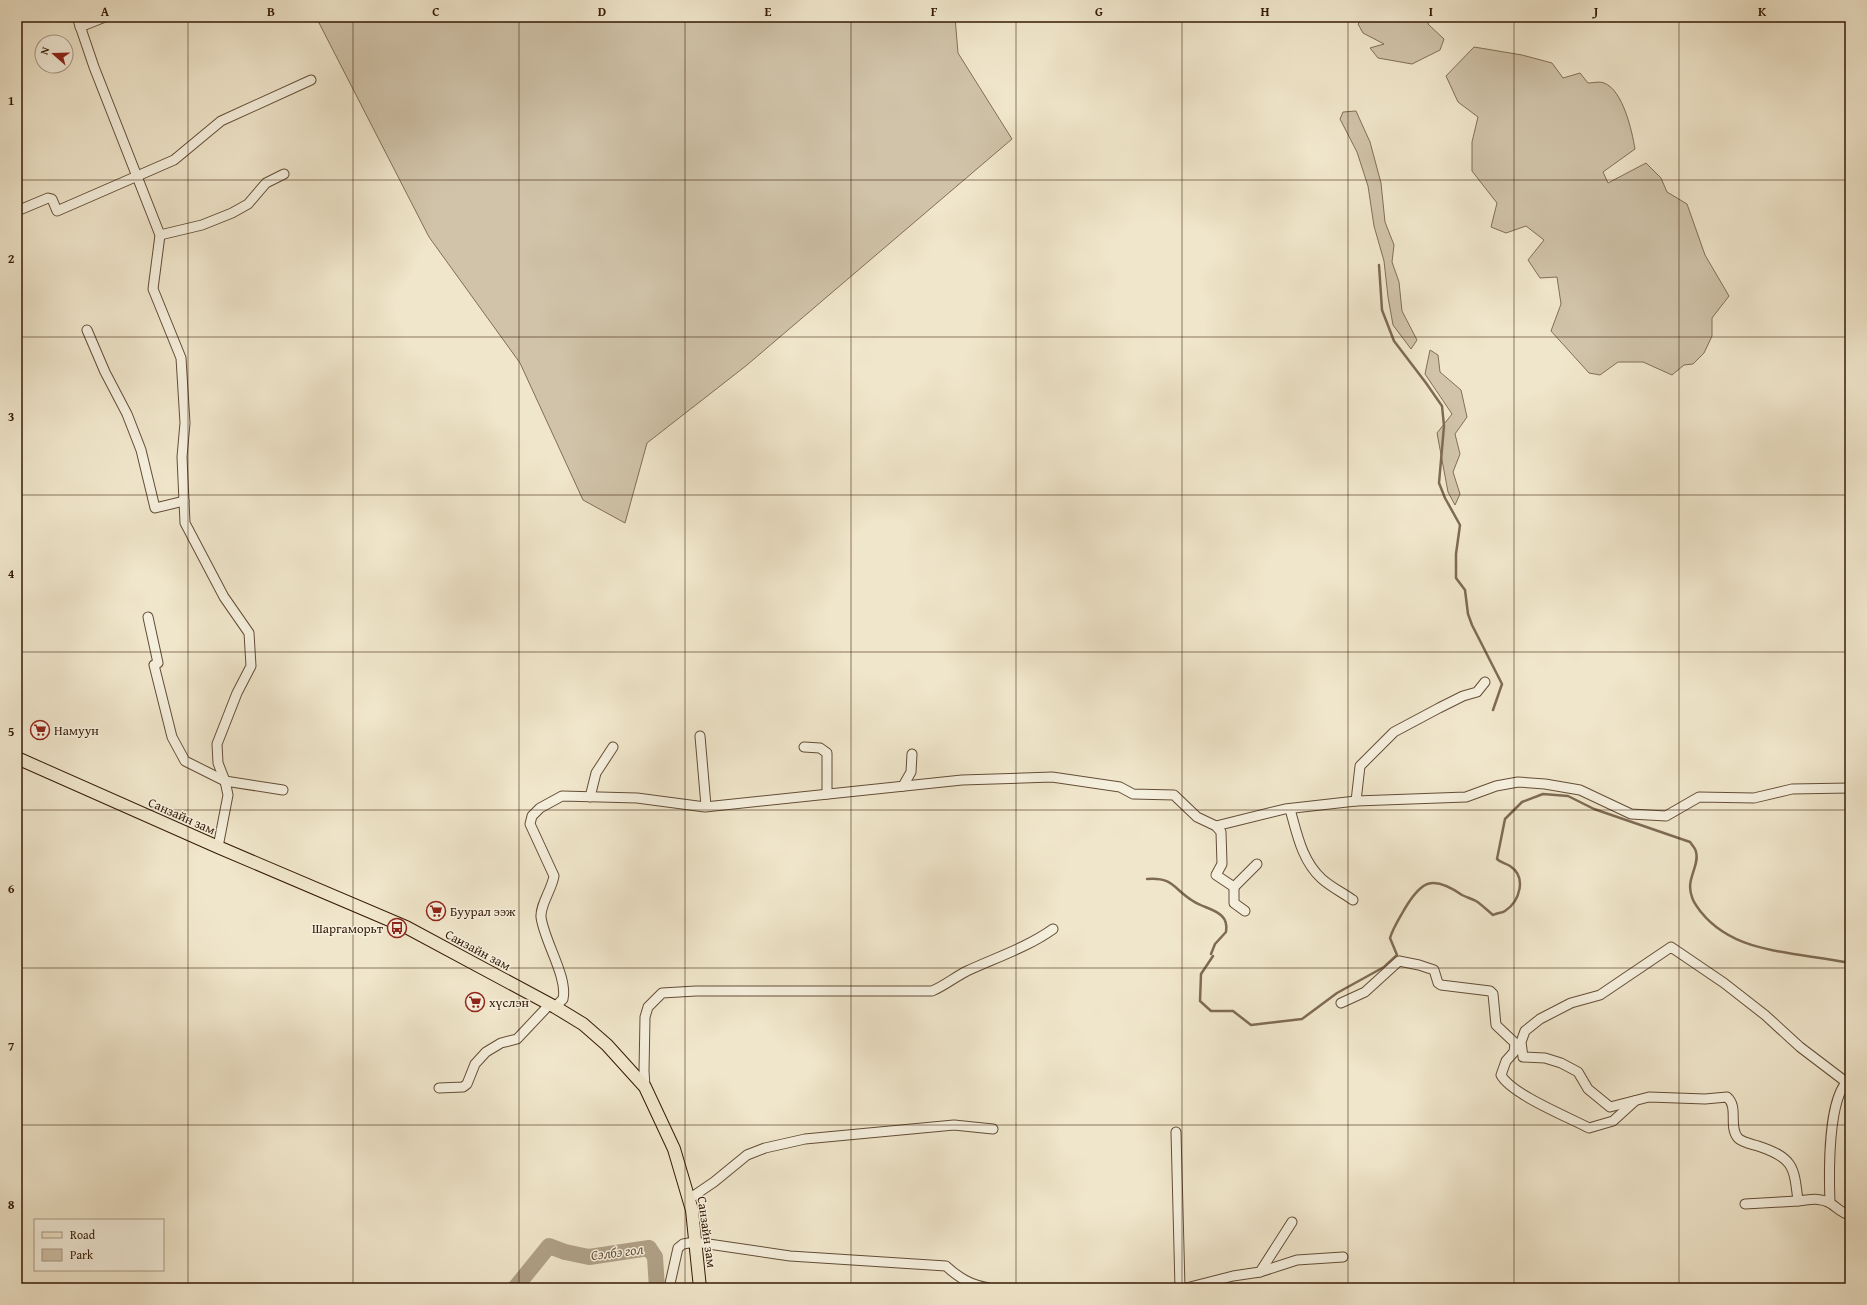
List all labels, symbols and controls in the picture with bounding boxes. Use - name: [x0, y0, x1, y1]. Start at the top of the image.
- text: A: [101, 2, 110, 21]
- text: B: [267, 2, 275, 21]
- text: C: [432, 2, 440, 21]
- text: D: [598, 2, 606, 21]
- text: E: [765, 2, 772, 21]
- text: F: [931, 2, 938, 21]
- text: G: [1095, 2, 1103, 21]
- text: H: [1260, 2, 1270, 21]
- text: I: [1429, 2, 1433, 21]
- text: J: [1592, 2, 1599, 21]
- text: K: [1758, 2, 1767, 21]
- north arrow: [34, 34, 74, 74]
- text: N: [36, 44, 54, 57]
- text: 1: [8, 91, 14, 110]
- text: 2: [8, 249, 15, 268]
- text: 3: [8, 407, 14, 426]
- text: 4: [8, 564, 15, 583]
- supermarket icon: Намуун: [29, 719, 51, 741]
- place label: Намуун: [54, 721, 99, 740]
- text: 5: [8, 722, 15, 741]
- street label: Санзайн зам: [145, 793, 219, 839]
- text: 6: [8, 879, 15, 898]
- supermarket icon: Буурал ээж: [425, 900, 447, 922]
- place label: Буурал ээж: [450, 902, 516, 921]
- bus stop icon: Шаргаморьт: [386, 917, 408, 939]
- place label: Шаргаморьт: [312, 919, 384, 938]
- street label: Санзайн зам: [442, 925, 514, 975]
- supermarket icon: хүслэн: [464, 991, 486, 1013]
- place label: хүслэн: [489, 993, 529, 1012]
- text: 7: [8, 1037, 15, 1056]
- text: 8: [8, 1195, 15, 1214]
- street label: Санзайн зам: [693, 1195, 721, 1269]
- legend: [34, 1219, 164, 1271]
- text: Road: [70, 1226, 96, 1243]
- water label: Сэлбэ гол: [590, 1239, 645, 1265]
- text: Park: [70, 1246, 94, 1263]

